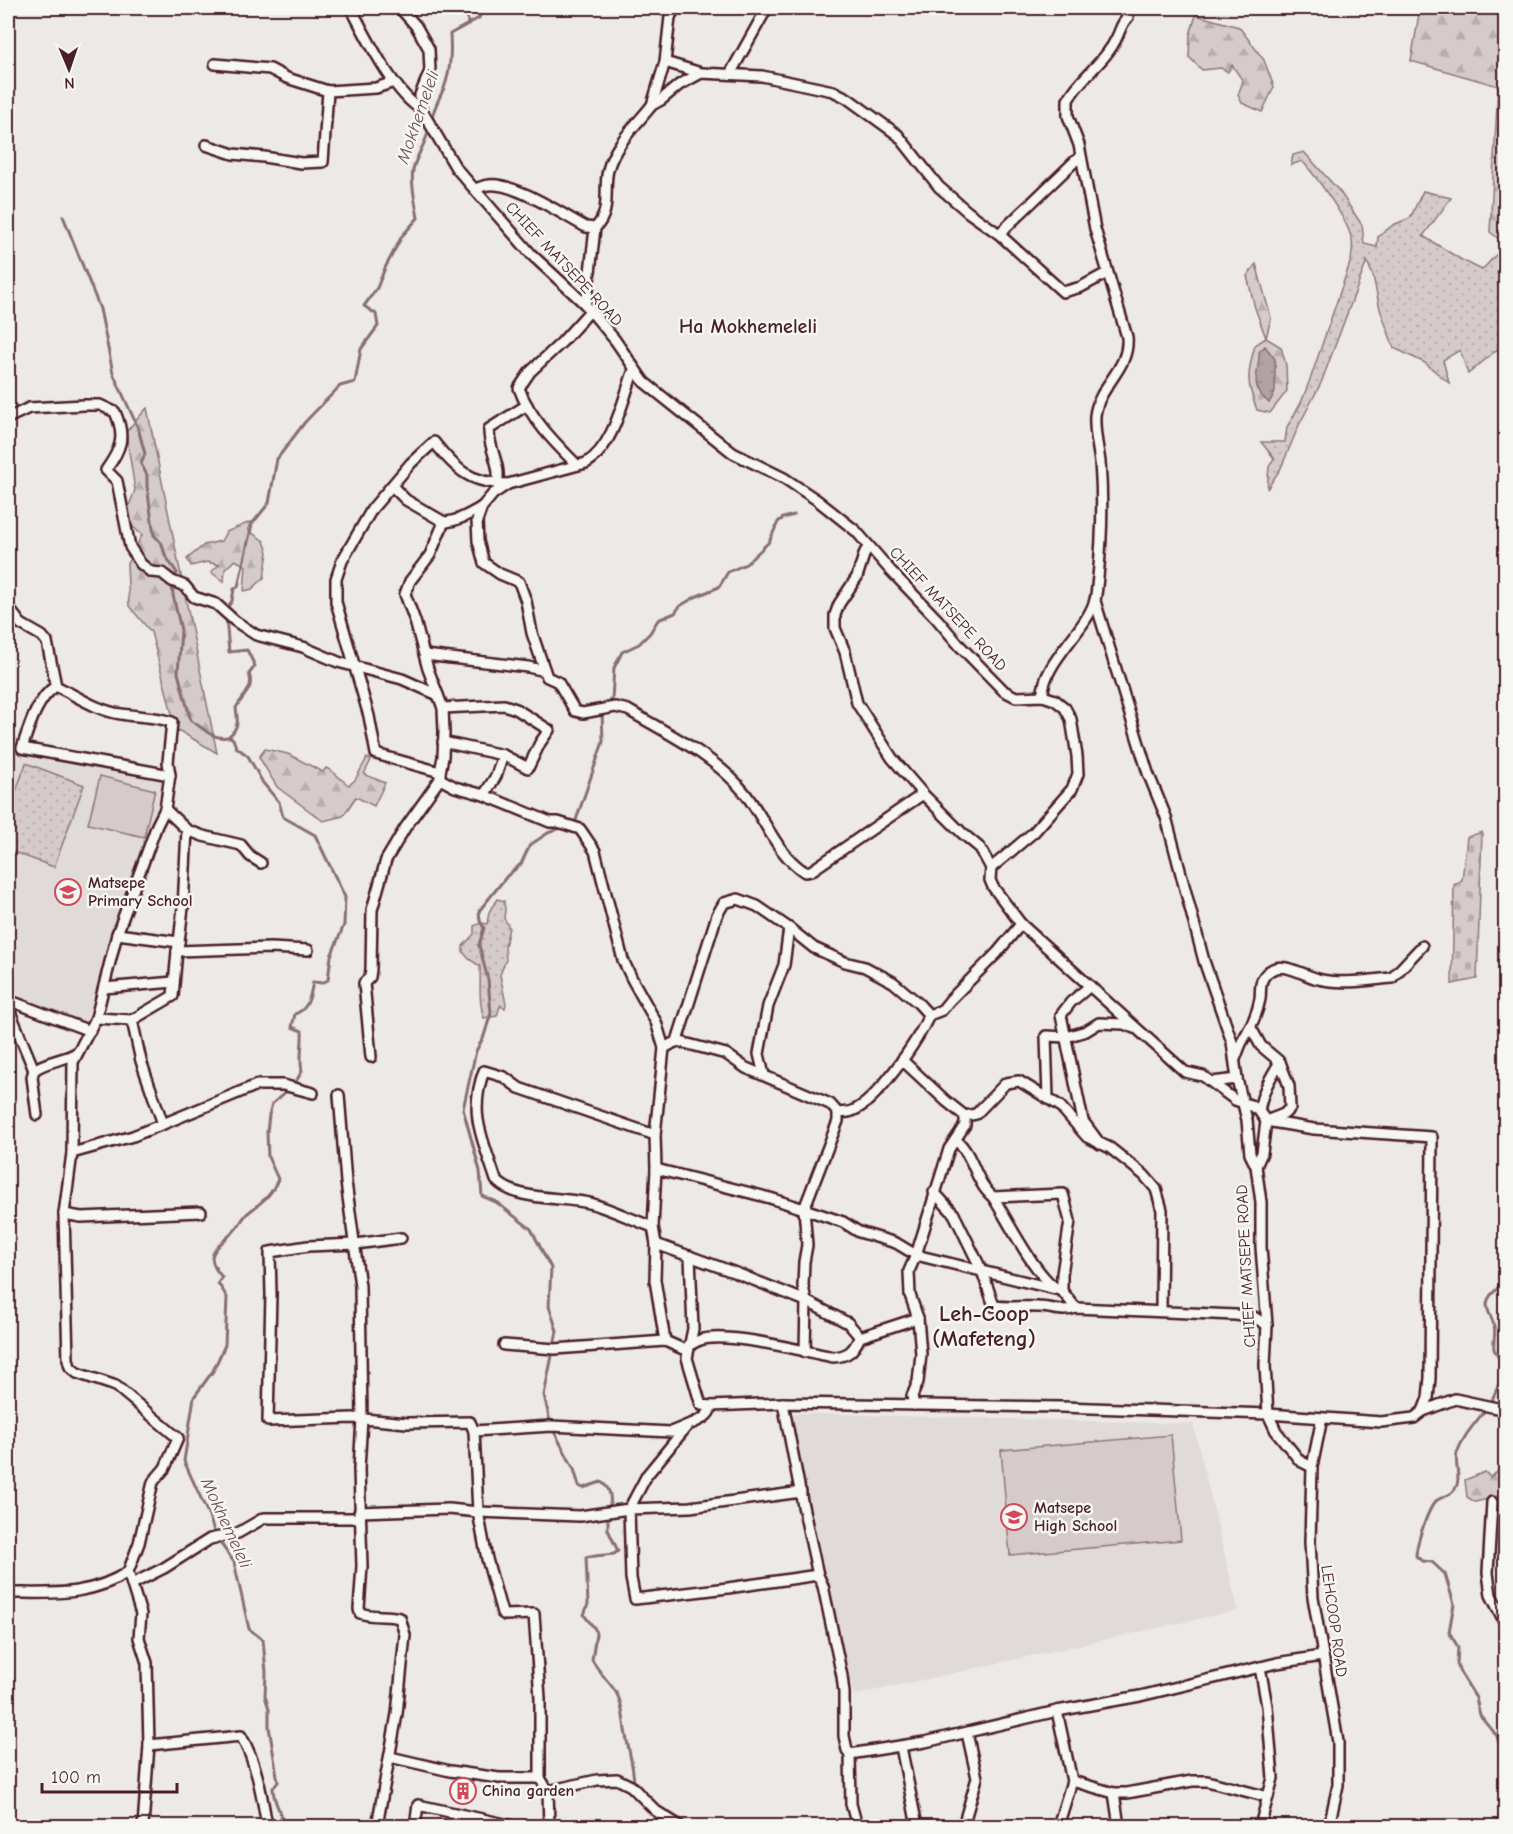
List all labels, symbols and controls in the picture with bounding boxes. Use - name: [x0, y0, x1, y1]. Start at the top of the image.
- north arrow: [39, 39, 99, 99]
- water label: Mokhemeleli: [392, 67, 444, 167]
- text: N: [64, 74, 75, 92]
- street label: CHIEF MATSEPE ROAD: [502, 198, 626, 330]
- district label: Ha Mokhemeleli: [679, 315, 817, 338]
- street label: CHIEF MATSEPE ROAD: [886, 543, 1010, 675]
- place label: Matsepe Primary School: [88, 874, 193, 910]
- school or university icon: Matsepe Primary School: [53, 877, 83, 907]
- street label: CHIEF MATSEPE ROAD: [1233, 1184, 1259, 1348]
- district label: Leh-Coop (Mafeteng): [932, 1301, 1036, 1352]
- water label: Mokhemeleli: [196, 1474, 256, 1572]
- place label: Matsepe High School: [1034, 1499, 1117, 1535]
- school or university icon: Matsepe High School: [999, 1502, 1029, 1532]
- street label: LEHCOOP ROAD: [1317, 1564, 1351, 1678]
- scale bar: [42, 1756, 177, 1794]
- text: 100 m: [51, 1767, 101, 1788]
- building icon: China garden: [448, 1776, 478, 1806]
- place label: China garden: [482, 1782, 574, 1800]

